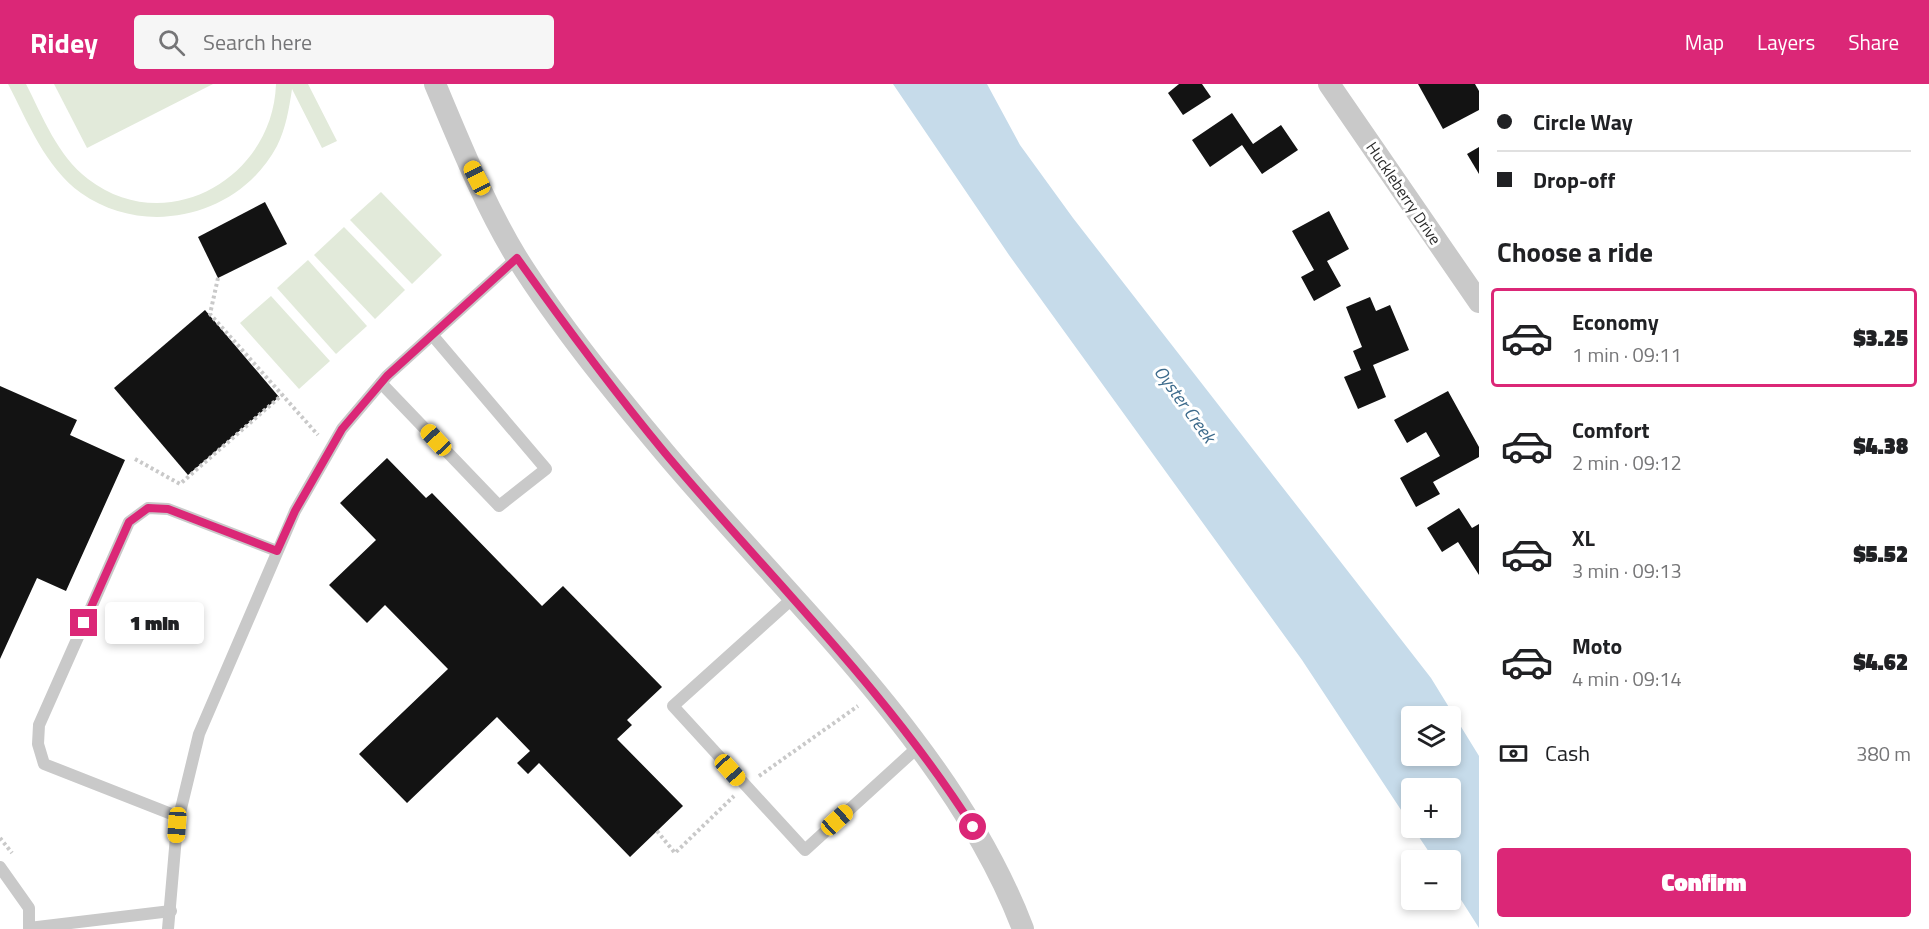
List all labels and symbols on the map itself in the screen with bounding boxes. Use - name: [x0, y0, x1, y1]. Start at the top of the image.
- street label: Huckleberry Drive: [1361, 137, 1447, 249]
- car: [461, 158, 493, 198]
- water label: Oyster Creek: [1148, 360, 1224, 450]
- car: [417, 421, 455, 459]
- callout: 1 min: [105, 602, 204, 644]
- route end: [70, 609, 97, 636]
- car: [711, 751, 749, 789]
- car: [818, 801, 856, 839]
- car: [167, 806, 187, 844]
- route start: [959, 813, 986, 840]

